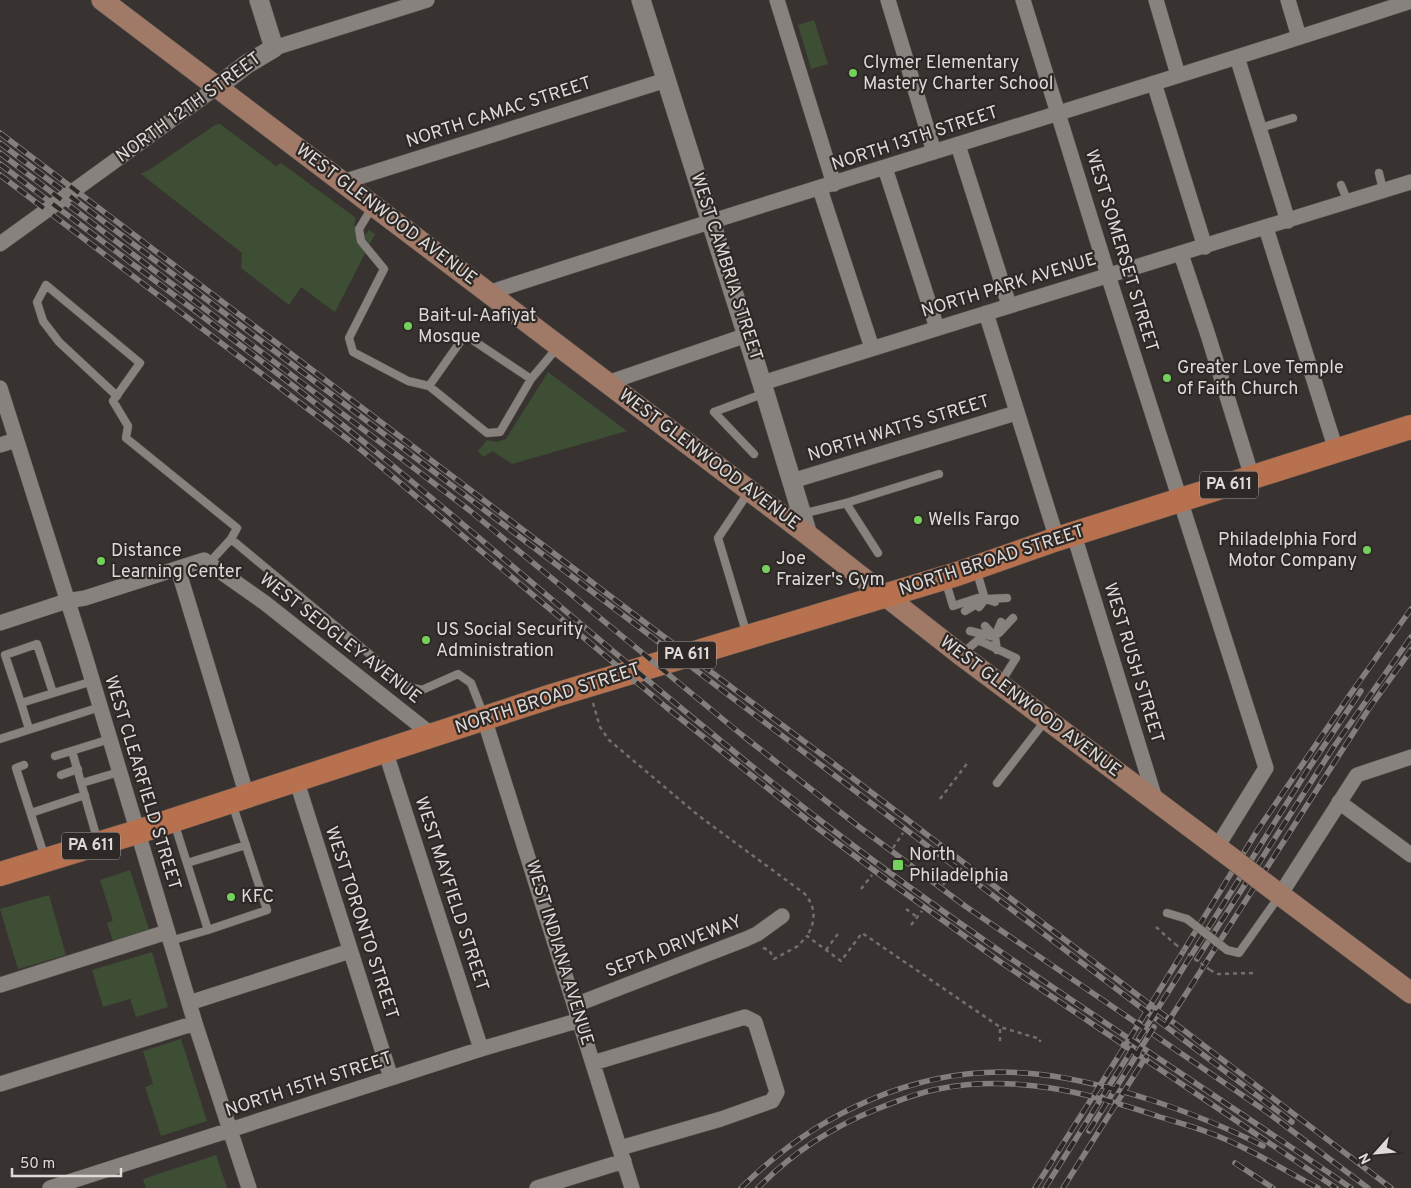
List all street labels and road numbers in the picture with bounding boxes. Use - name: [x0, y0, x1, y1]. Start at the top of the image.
- street label: NORTH 12TH STREET: [112, 48, 266, 168]
- street label: NORTH CAMAC STREET: [403, 72, 595, 154]
- street label: NORTH 13TH STREET: [829, 101, 1001, 177]
- street label: WEST GLENWOOD AVENUE: [291, 139, 481, 291]
- street label: WEST SOMERSET STREET: [1079, 147, 1163, 355]
- street label: WEST CAMBRIA STREET: [685, 170, 767, 364]
- street label: NORTH PARK AVENUE: [919, 248, 1099, 324]
- street label: WEST GLENWOOD AVENUE: [614, 384, 804, 536]
- street label: NORTH WATTS STREET: [805, 390, 993, 468]
- road number: PA 611: [1200, 472, 1258, 498]
- street label: NORTH BROAD STREET: [896, 520, 1088, 602]
- street label: WEST SEDGLEY AVENUE: [254, 569, 426, 709]
- street label: WEST RUSH STREET: [1098, 580, 1168, 746]
- street label: WEST GLENWOOD AVENUE: [935, 631, 1125, 783]
- road number: PA 611: [658, 642, 716, 668]
- street label: NORTH BROAD STREET: [452, 658, 644, 740]
- street label: WEST CLEARFIELD STREET: [98, 673, 186, 893]
- street label: WEST MAYFIELD STREET: [409, 794, 493, 994]
- street label: WEST TORONTO STREET: [319, 824, 403, 1022]
- road number: PA 611: [62, 832, 120, 859]
- street label: WEST INDIANA AVENUE: [520, 858, 598, 1048]
- street label: SEPTA DRIVEWAY: [602, 910, 746, 984]
- street label: NORTH 15TH STREET: [223, 1047, 395, 1123]

